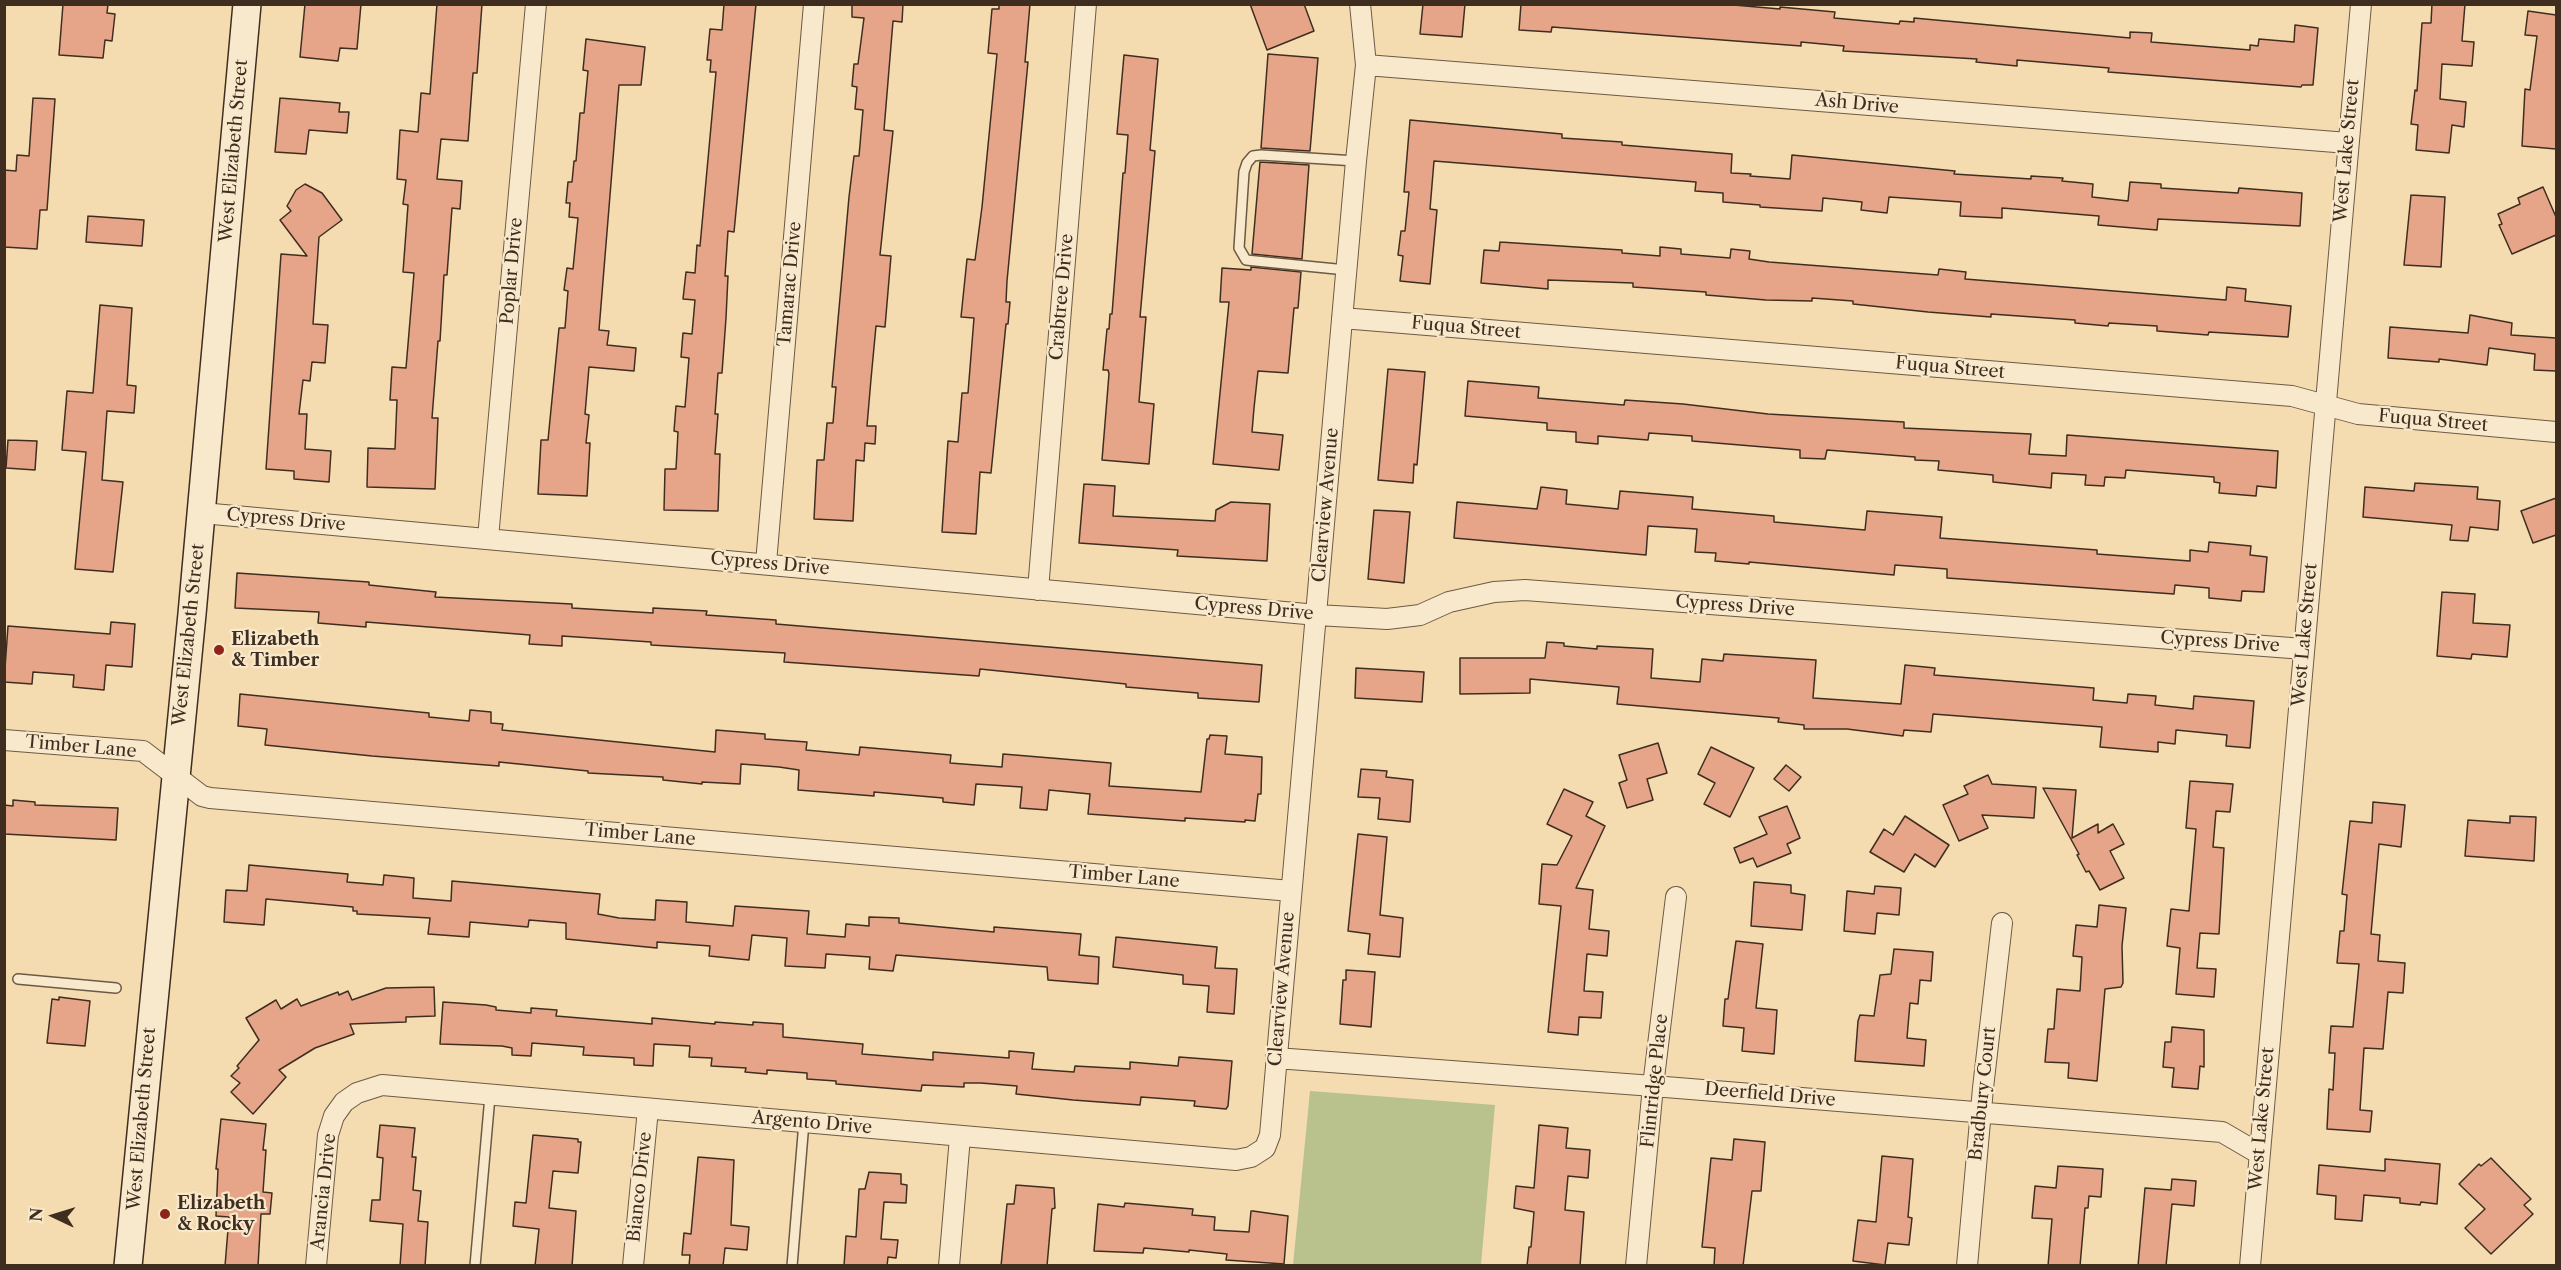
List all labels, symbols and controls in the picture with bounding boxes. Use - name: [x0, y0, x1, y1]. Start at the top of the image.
- street label: West Elizabeth Street: [215, 59, 253, 243]
- street label: West Lake Street: [2330, 78, 2364, 224]
- street label: Ash Drive: [1814, 90, 1900, 118]
- street label: Poplar Drive: [497, 216, 527, 326]
- street label: Tamarac Drive: [774, 221, 806, 347]
- street label: Crabtree Drive: [1046, 233, 1078, 361]
- street label: Fuqua Street: [1410, 312, 1522, 344]
- street label: Fuqua Street: [1894, 352, 2006, 384]
- street label: Fuqua Street: [2377, 405, 2489, 437]
- street label: Clearview Avenue: [1308, 427, 1344, 583]
- street label: Cypress Drive: [225, 504, 347, 536]
- street label: West Elizabeth Street: [169, 543, 209, 727]
- street label: Cypress Drive: [709, 548, 831, 580]
- street label: West Lake Street: [2288, 562, 2322, 708]
- street label: Cypress Drive: [1675, 591, 1795, 621]
- street label: Cypress Drive: [1193, 593, 1315, 625]
- street label: Cypress Drive: [2160, 627, 2280, 657]
- place label: Elizabeth & Timber: [231, 629, 319, 672]
- marker: Elizabeth & Timber: [212, 643, 226, 657]
- street label: Timber Lane: [25, 731, 137, 763]
- street label: Timber Lane: [584, 819, 696, 851]
- street label: Timber Lane: [1068, 861, 1180, 893]
- street label: Clearview Avenue: [1264, 911, 1300, 1067]
- street label: Flintridge Place: [1637, 1013, 1673, 1149]
- street label: Bradbury Court: [1965, 1026, 2001, 1162]
- street label: West Elizabeth Street: [123, 1027, 161, 1211]
- street label: West Lake Street: [2245, 1046, 2279, 1192]
- street label: Deerfield Drive: [1703, 1079, 1837, 1111]
- street label: Argento Drive: [751, 1107, 873, 1139]
- street label: Bianco Drive: [623, 1131, 657, 1243]
- street label: Arancia Drive: [307, 1132, 341, 1252]
- north arrow: [24, 1186, 84, 1246]
- place label: Elizabeth & Rocky: [177, 1193, 265, 1236]
- text: N: [26, 1207, 47, 1222]
- marker: Elizabeth & Rocky: [158, 1207, 172, 1221]

